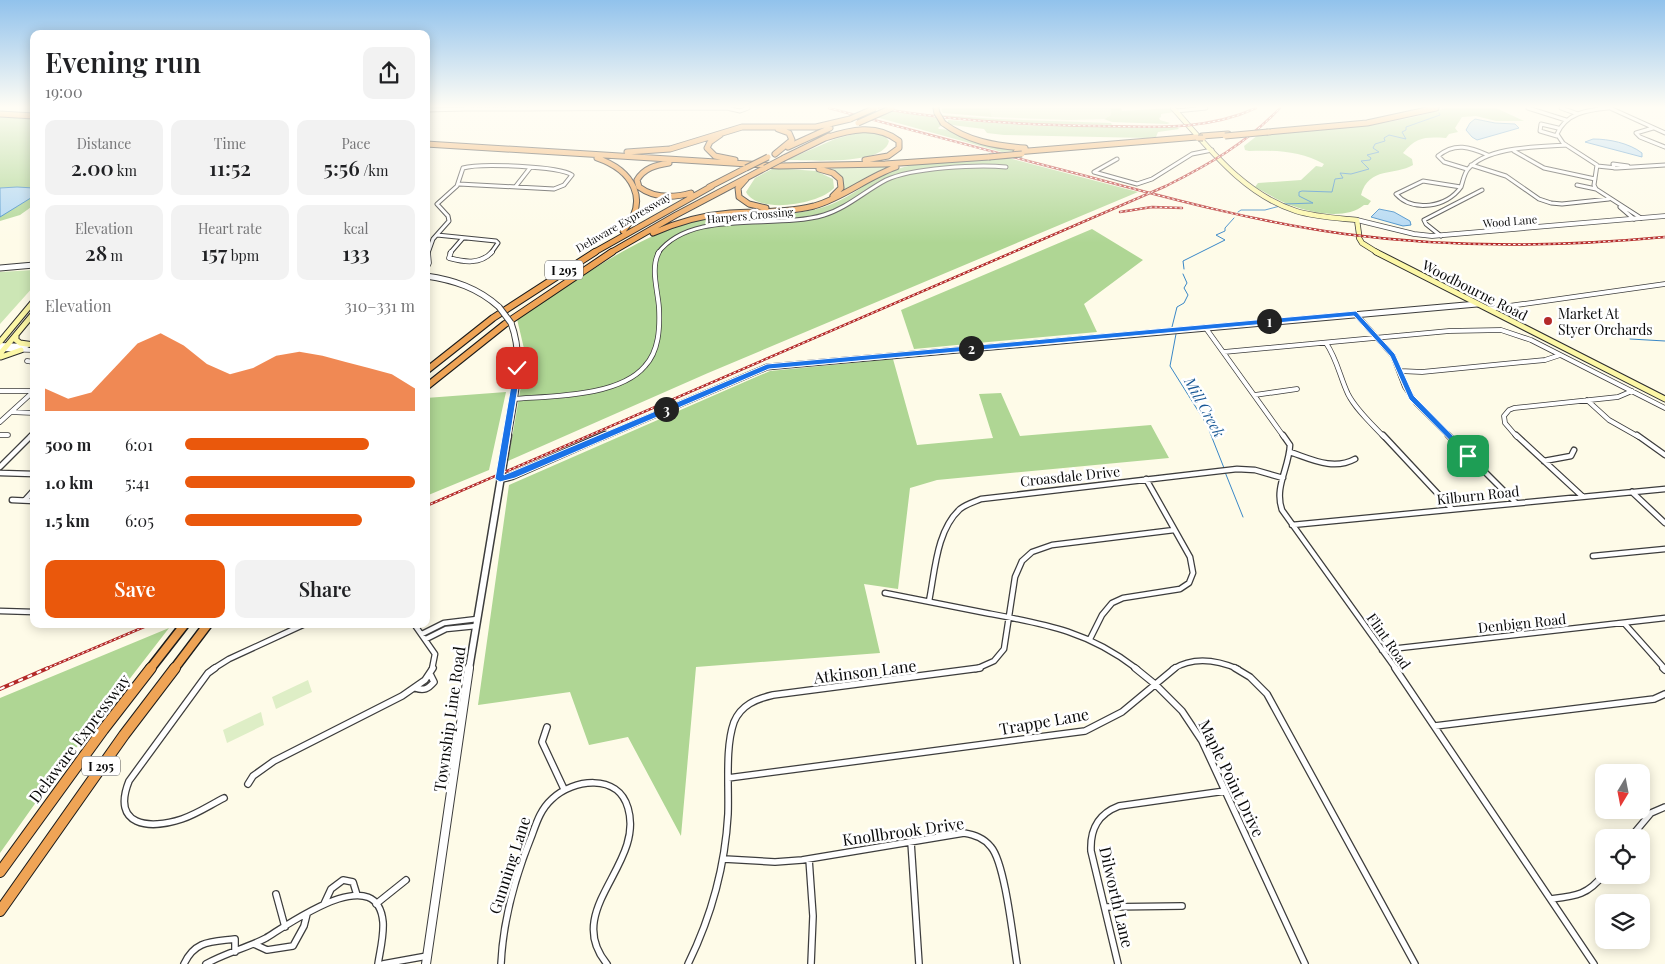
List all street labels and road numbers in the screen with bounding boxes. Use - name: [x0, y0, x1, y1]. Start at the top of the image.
- street label: Delaware Expressway: [573, 188, 674, 255]
- street label: Harpers Crossing: [706, 204, 794, 226]
- street label: Wood Lane: [1481, 211, 1538, 231]
- street label: Woodbourne Road: [1418, 255, 1531, 325]
- road number: I 295: [545, 260, 583, 280]
- street label: Croasdale Drive: [1019, 461, 1121, 491]
- street label: Kilburn Road: [1436, 481, 1520, 509]
- street label: Flint Road: [1363, 609, 1415, 673]
- street label: Denbign Road: [1477, 609, 1567, 637]
- street label: Township Line Road: [428, 645, 470, 793]
- street label: Atkinson Lane: [811, 654, 918, 688]
- street label: Delaware Expressway: [24, 669, 134, 807]
- street label: Trappe Lane: [997, 703, 1091, 739]
- street label: Maple Point Drive: [1194, 716, 1270, 840]
- road number: I 295: [82, 756, 120, 776]
- street label: Knollbrook Drive: [841, 812, 965, 850]
- street label: Gunning Lane: [483, 814, 535, 916]
- street label: Dilworth Lane: [1095, 844, 1139, 950]

